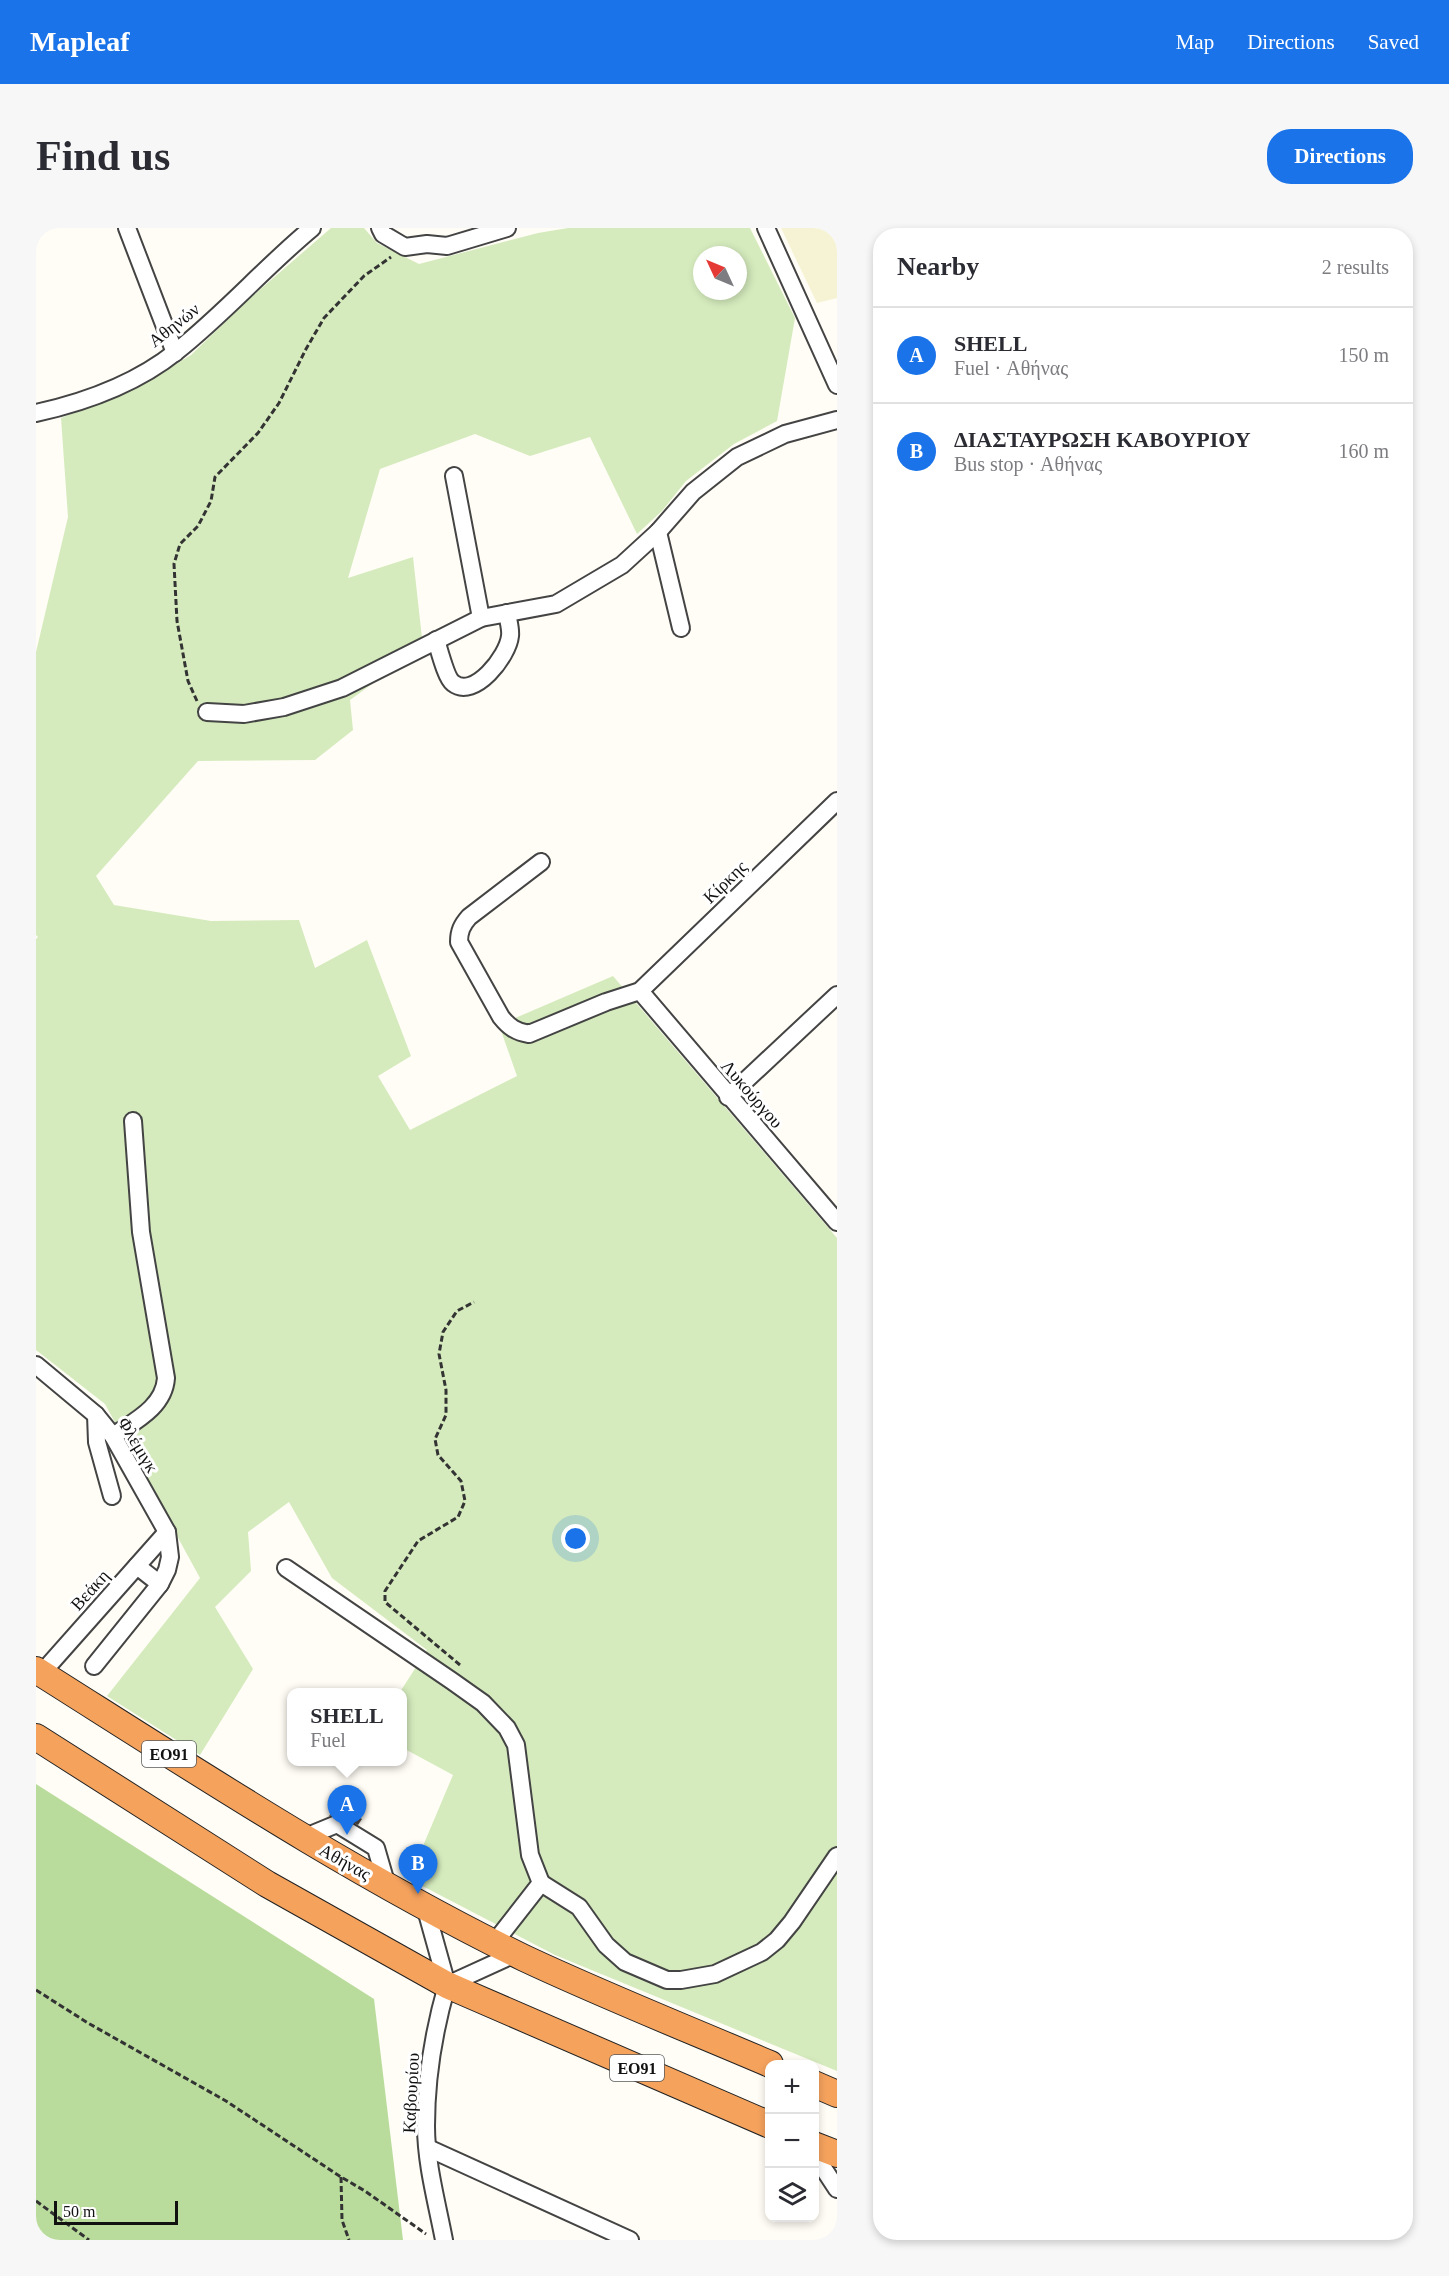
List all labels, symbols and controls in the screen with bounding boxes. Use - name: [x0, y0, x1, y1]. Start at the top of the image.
- text: Mapleaf: [30, 26, 130, 57]
- text: Map: [1176, 30, 1214, 54]
- text: Directions: [1247, 30, 1335, 54]
- text: Saved: [1368, 30, 1419, 54]
- button: Directions: [1267, 129, 1413, 184]
- text: Find us: [36, 133, 170, 179]
- north arrow: [693, 246, 747, 300]
- text: Nearby: [897, 252, 979, 281]
- text: 2 results: [1322, 256, 1389, 278]
- street label: Αθηνών: [145, 299, 203, 351]
- text: SHELL: [954, 331, 1027, 356]
- text: A: [909, 344, 924, 366]
- text: 150 m: [1338, 344, 1389, 366]
- text: Fuel · Αθήνας: [954, 357, 1068, 379]
- text: ΔΙΑΣΤΑΥΡΩΣΗ ΚΑΒΟΥΡΙΟΥ: [954, 427, 1251, 452]
- text: B: [910, 440, 923, 462]
- text: 160 m: [1338, 440, 1389, 462]
- text: Bus stop · Αθήνας: [954, 453, 1102, 475]
- street label: Κίρκης: [699, 857, 751, 907]
- street label: Λυκούργου: [717, 1056, 787, 1132]
- street label: Φλέμιγκ: [114, 1414, 162, 1476]
- your location: [561, 1524, 590, 1553]
- street label: Βεάκη: [67, 1566, 113, 1614]
- popup: [287, 1688, 407, 1766]
- text: SHELL: [310, 1703, 384, 1728]
- text: Fuel: [310, 1729, 346, 1751]
- road number: ΕΟ91: [142, 1741, 196, 1767]
- pin: A: [328, 1786, 366, 1835]
- street label: Αθήνας: [316, 1840, 374, 1884]
- pin: B: [398, 1844, 437, 1894]
- street label: Καβουρίου: [399, 2052, 423, 2134]
- road number: ΕΟ91: [610, 2055, 664, 2081]
- map controls: [765, 2060, 819, 2222]
- button: +: [765, 2060, 819, 2114]
- button: −: [765, 2114, 819, 2168]
- button: layers: [765, 2168, 819, 2222]
- scale bar: [54, 2198, 178, 2226]
- text: 50 m: [63, 2203, 95, 2220]

